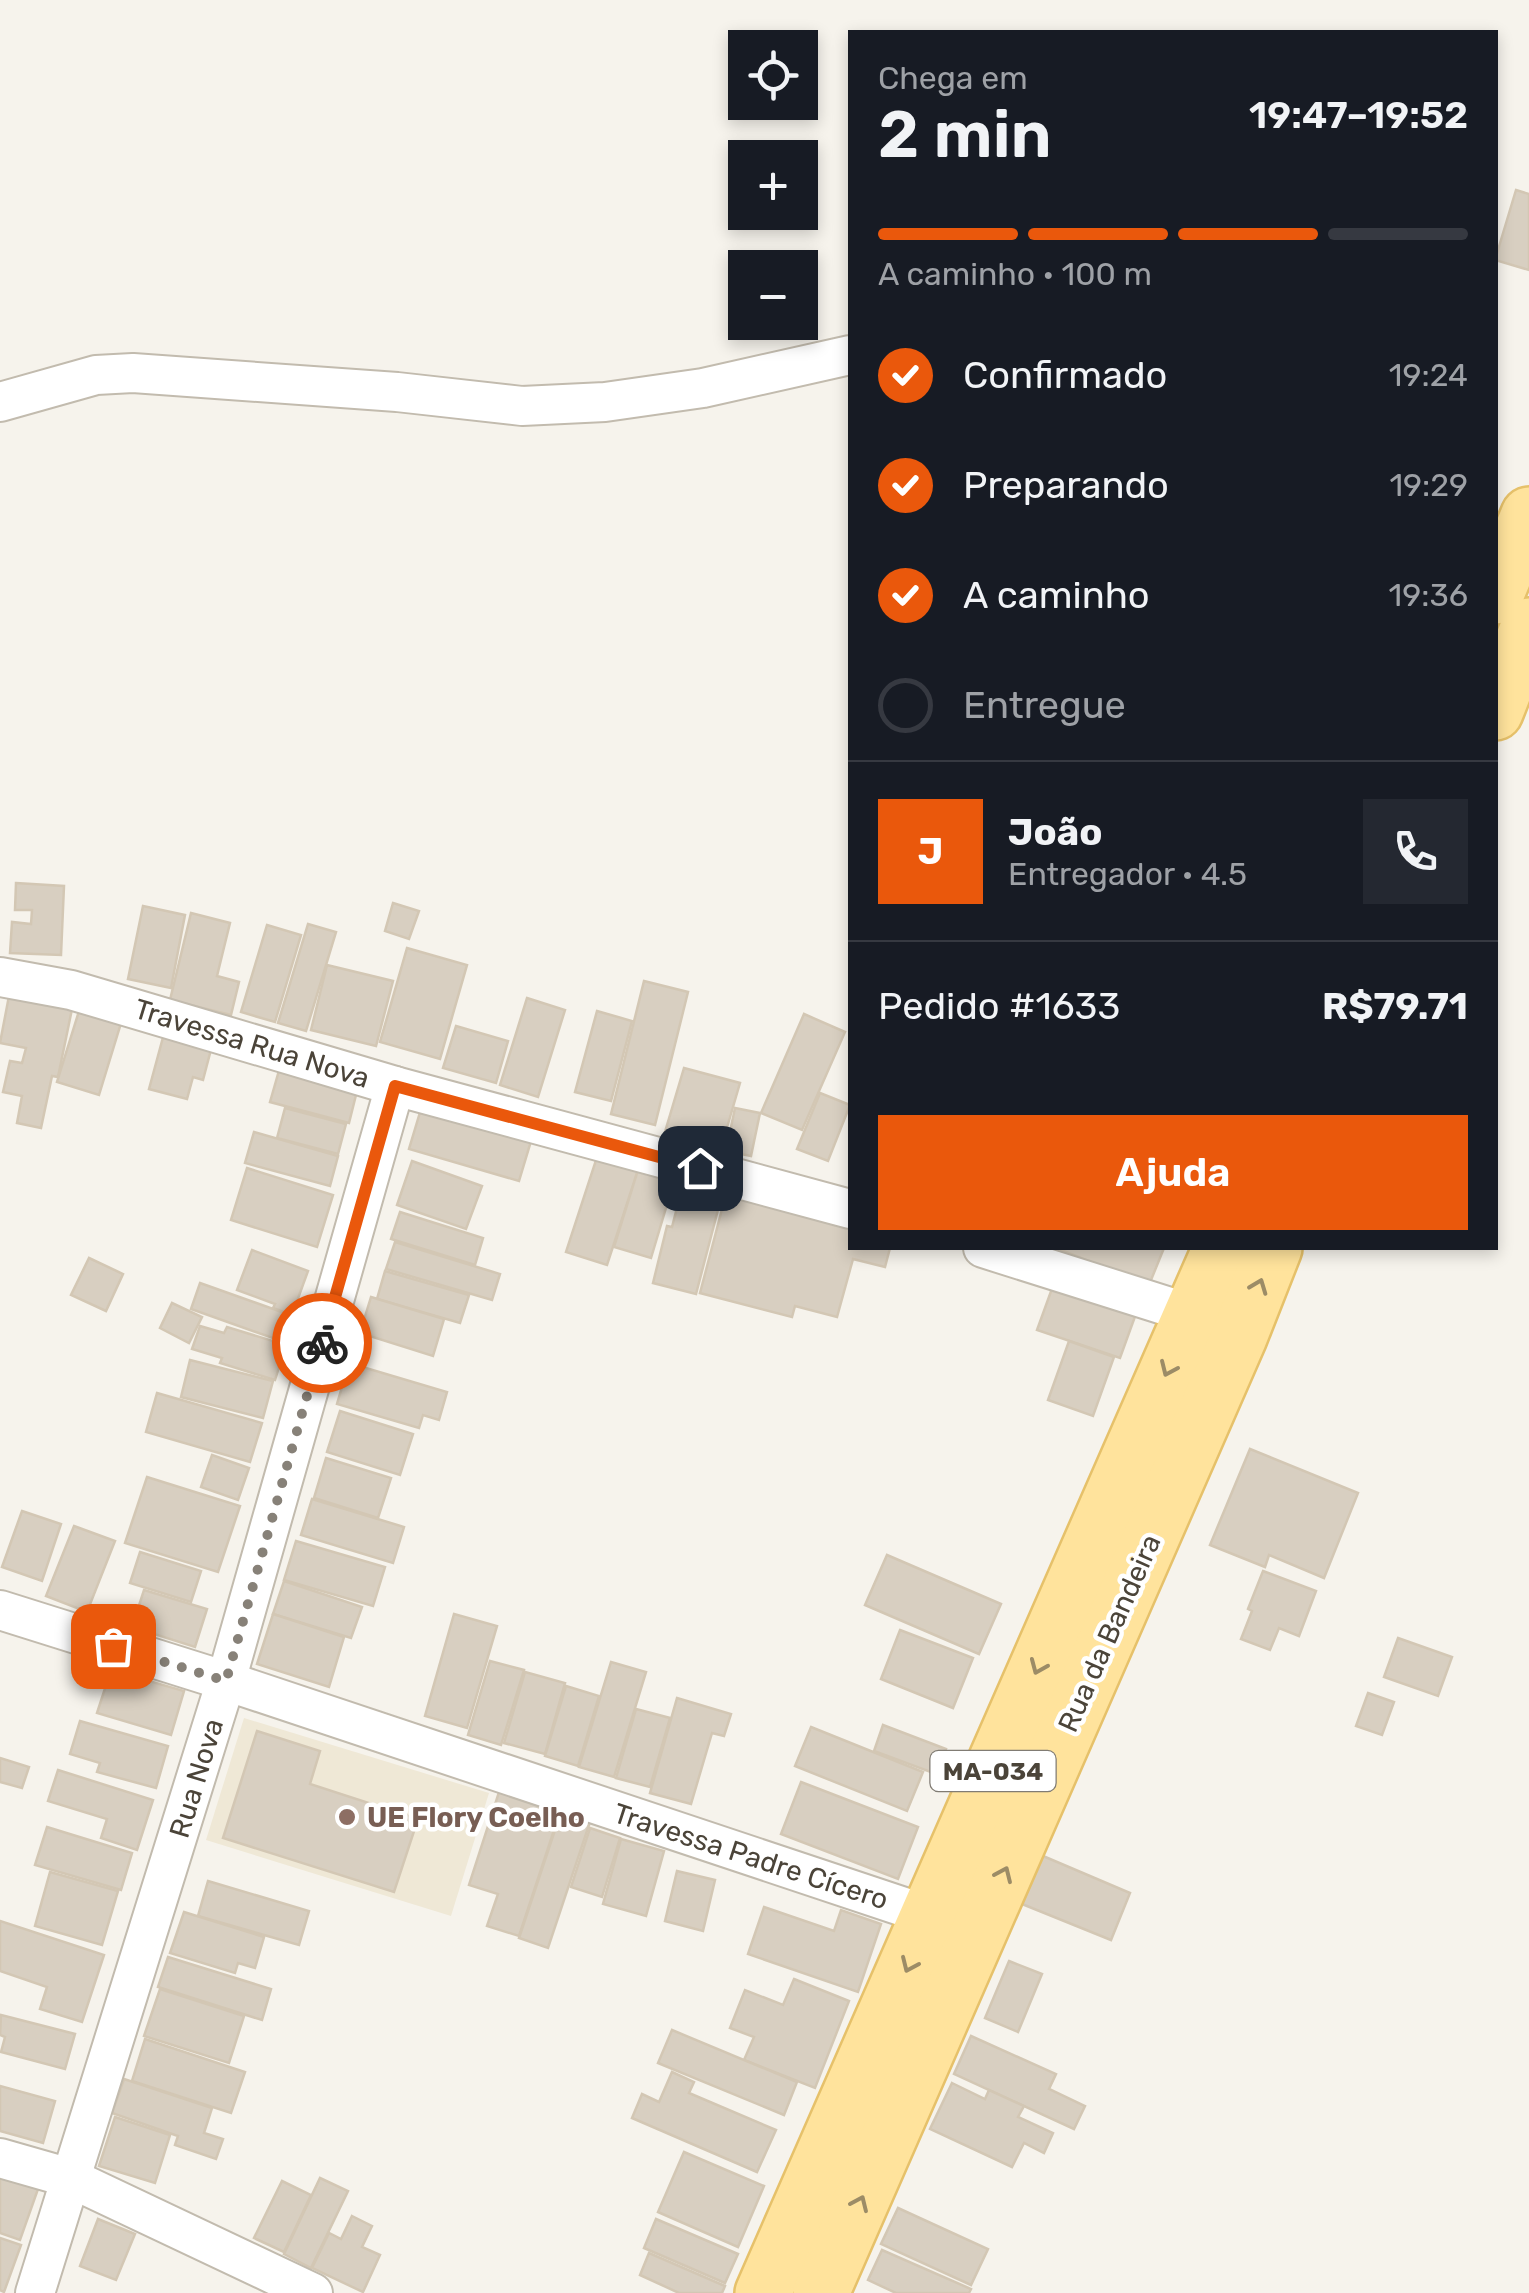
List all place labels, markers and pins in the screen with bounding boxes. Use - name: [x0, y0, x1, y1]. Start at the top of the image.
- pin: [658, 1126, 743, 1211]
- pin: [71, 1604, 156, 1689]
- place label: UE Flory Coelho: [367, 1801, 585, 1834]
- marker: UE Flory Coelho: [336, 1806, 358, 1828]

